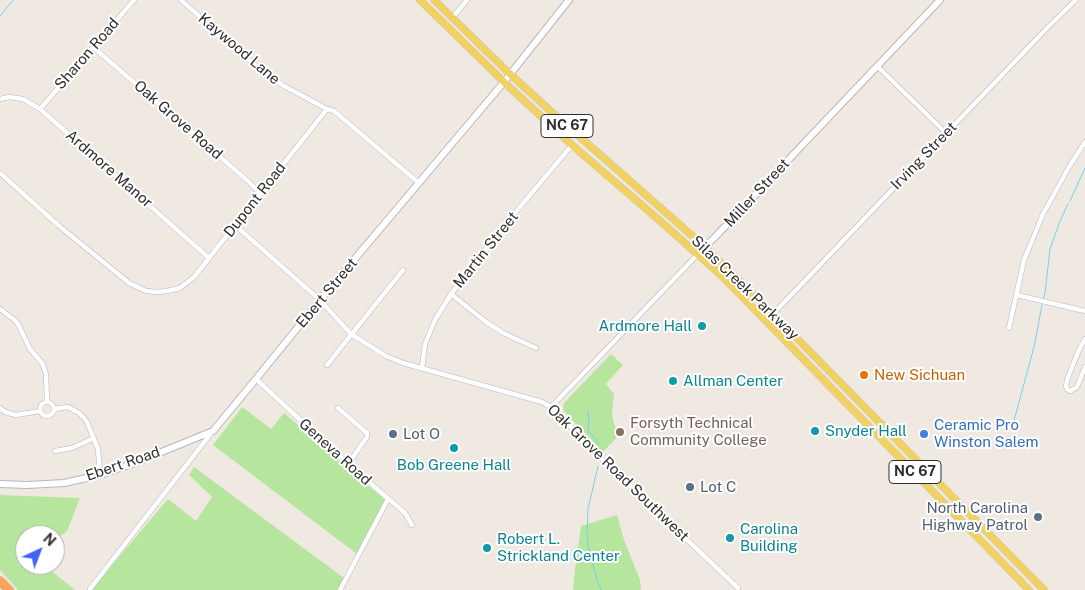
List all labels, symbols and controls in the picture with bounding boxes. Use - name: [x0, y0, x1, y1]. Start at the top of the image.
- street label: Kaywood Lane: [194, 10, 284, 88]
- street label: Sharon Road: [51, 15, 123, 93]
- street label: Oak Grove Road: [130, 77, 226, 163]
- road number: NC 67: [541, 114, 593, 138]
- street label: Irving Street: [887, 118, 961, 194]
- street label: Ardmore Manor: [62, 126, 156, 212]
- street label: Miller Street: [721, 155, 793, 231]
- street label: Dupont Road: [220, 159, 290, 241]
- street label: Martin Street: [450, 208, 522, 292]
- street label: Silas Creek Parkway: [687, 232, 803, 344]
- street label: Ebert Street: [293, 254, 361, 332]
- place label: Ardmore Hall: [599, 317, 692, 335]
- marker: Ardmore Hall: [696, 320, 708, 332]
- place label: New Sichuan: [874, 366, 965, 384]
- marker: New Sichuan: [858, 369, 870, 381]
- place label: Allman Center: [683, 372, 783, 390]
- marker: Allman Center: [667, 375, 679, 387]
- street label: Oak Grove Road Southwest: [544, 401, 692, 545]
- place label: Forsyth Technical Community College: [630, 414, 767, 449]
- street label: Geneva Road: [295, 415, 375, 489]
- place label: Ceramic Pro Winston Salem: [934, 416, 1038, 451]
- place label: Snyder Hall: [825, 422, 907, 440]
- place label: Lot O: [403, 425, 440, 443]
- marker: Snyder Hall: [809, 425, 821, 437]
- marker: Forsyth Technical Community College: [614, 426, 626, 438]
- marker: Lot O: [387, 428, 399, 440]
- marker: Ceramic Pro Winston Salem: [918, 428, 930, 440]
- marker: Bob Greene Hall: [448, 442, 460, 454]
- street label: Ebert Road: [84, 443, 162, 485]
- place label: Bob Greene Hall: [397, 456, 511, 474]
- road number: NC 67: [889, 461, 941, 484]
- place label: Lot C: [700, 478, 736, 496]
- marker: Lot C: [684, 481, 696, 493]
- place label: North Carolina Highway Patrol: [922, 499, 1028, 534]
- marker: North Carolina Highway Patrol: [1032, 511, 1044, 523]
- place label: Carolina Building: [740, 520, 798, 555]
- north arrow: [15, 525, 65, 575]
- text: N: [40, 530, 59, 549]
- place label: Robert L. Strickland Center: [497, 530, 620, 565]
- marker: Carolina Building: [724, 532, 736, 544]
- marker: Robert L. Strickland Center: [481, 542, 493, 554]

